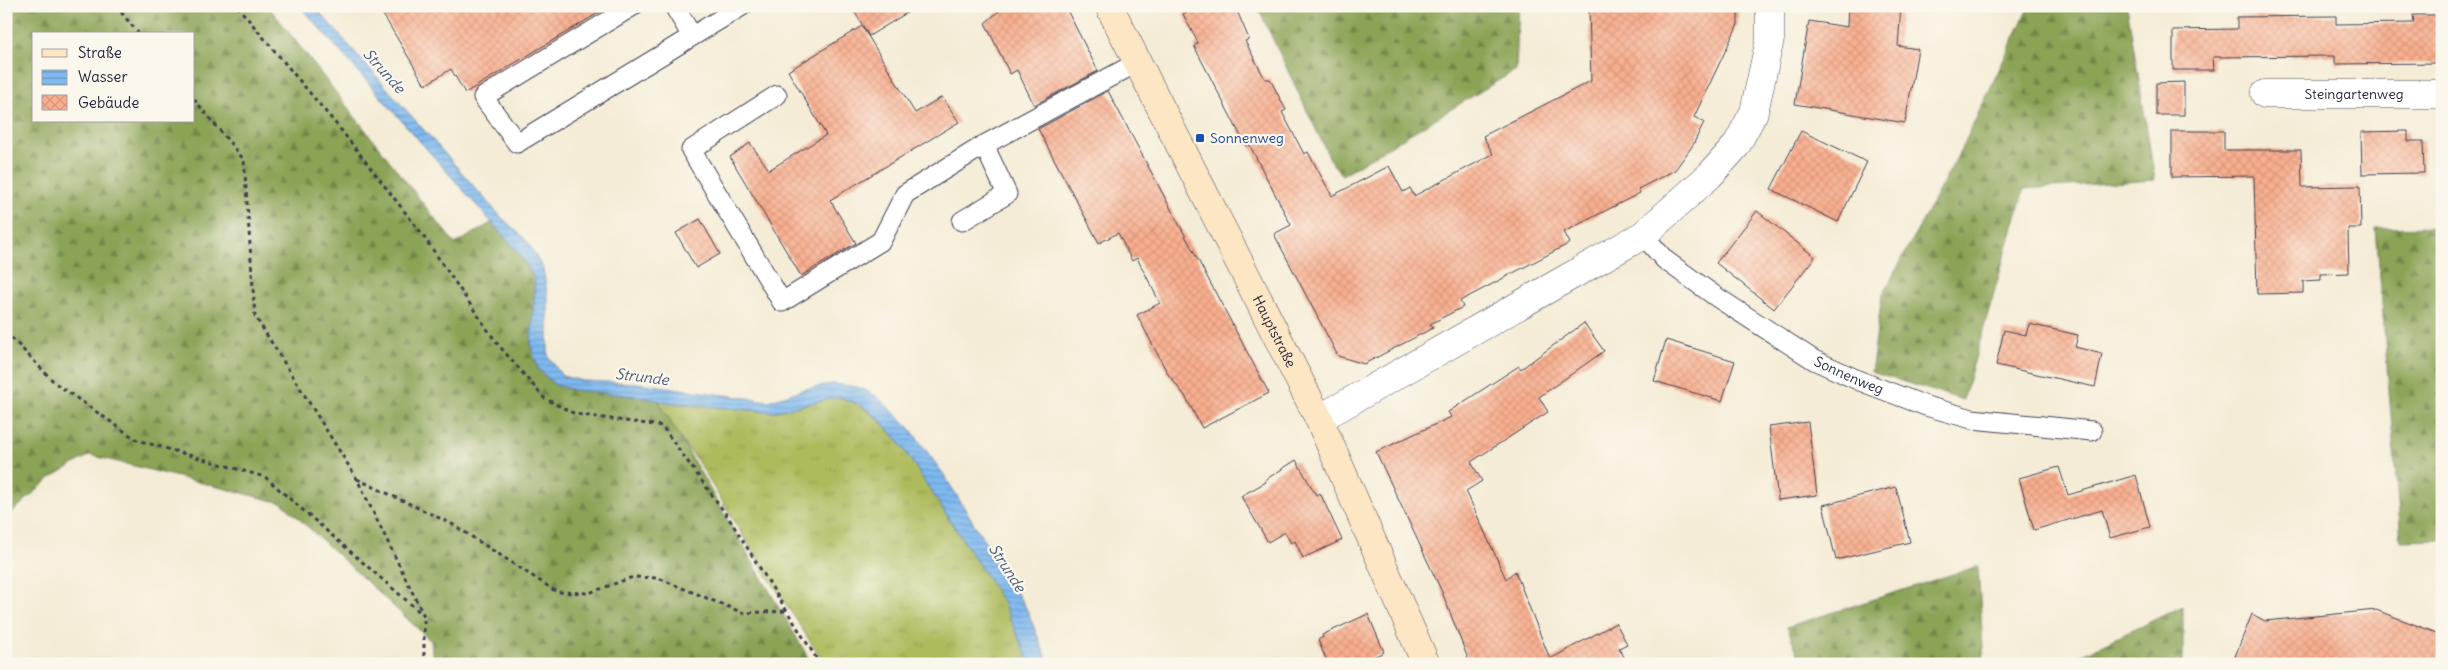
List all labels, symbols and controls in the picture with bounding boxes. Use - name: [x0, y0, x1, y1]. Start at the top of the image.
- legend: [32, 32, 195, 122]
- text: Straße: [78, 43, 122, 62]
- water label: Strunde: [359, 44, 410, 98]
- text: Wasser: [78, 67, 128, 86]
- street label: Steingartenweg: [2305, 85, 2403, 103]
- text: Gebäude: [78, 93, 139, 112]
- place label: Sonnenweg: [1210, 129, 1284, 147]
- marker: Sonnenweg: [1194, 132, 1206, 144]
- street label: Hauptstraße: [1249, 292, 1300, 370]
- street label: Sonnenweg: [1811, 352, 1886, 398]
- water label: Strunde: [614, 364, 671, 389]
- water label: Strunde: [985, 540, 1030, 596]

